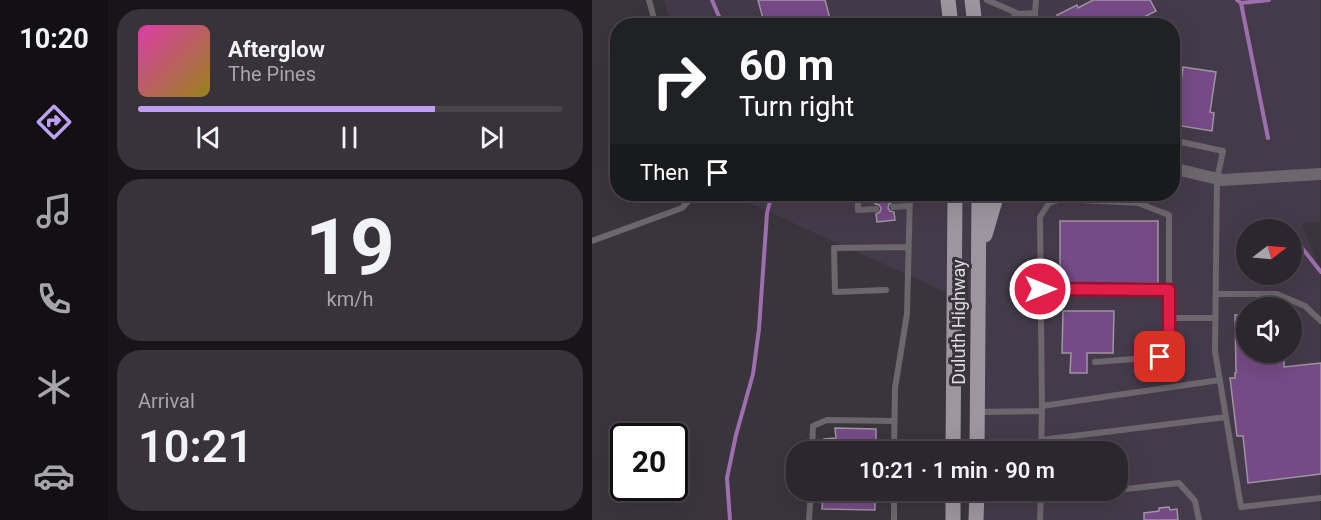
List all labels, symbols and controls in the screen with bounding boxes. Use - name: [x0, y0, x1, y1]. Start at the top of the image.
- text: 10:20: [19, 23, 89, 55]
- text: Afterglow: [228, 37, 325, 62]
- text: 60 m: [739, 41, 834, 90]
- icon: right: [640, 42, 718, 120]
- text: The Pines: [228, 62, 316, 86]
- text: Turn right: [739, 91, 854, 123]
- icon: directions: [33, 101, 75, 143]
- icon: previous: [192, 121, 225, 154]
- icon: pause: [333, 121, 366, 154]
- icon: next: [475, 121, 508, 154]
- icon: arrive: [701, 156, 734, 189]
- text: Then: [640, 160, 689, 185]
- icon: music: [33, 190, 75, 232]
- text: 19: [305, 202, 395, 293]
- north arrow: [1236, 219, 1302, 285]
- map controls: [1236, 219, 1302, 363]
- position arrow: [1008, 257, 1072, 321]
- street label: Duluth Highway: [948, 259, 969, 385]
- icon: phone: [33, 278, 75, 320]
- text: km/h: [327, 287, 373, 311]
- button: sound: [1236, 297, 1302, 363]
- pin: [1134, 331, 1185, 382]
- icon: arrive: [1143, 340, 1176, 373]
- icon: climate: [33, 366, 75, 408]
- text: Arrival: [138, 389, 195, 413]
- text: 10:21: [138, 420, 253, 473]
- speed limit sign: 20: [610, 423, 688, 501]
- icon: car: [33, 455, 75, 497]
- text: 10:21 · 1 min · 90 m: [859, 458, 1055, 483]

